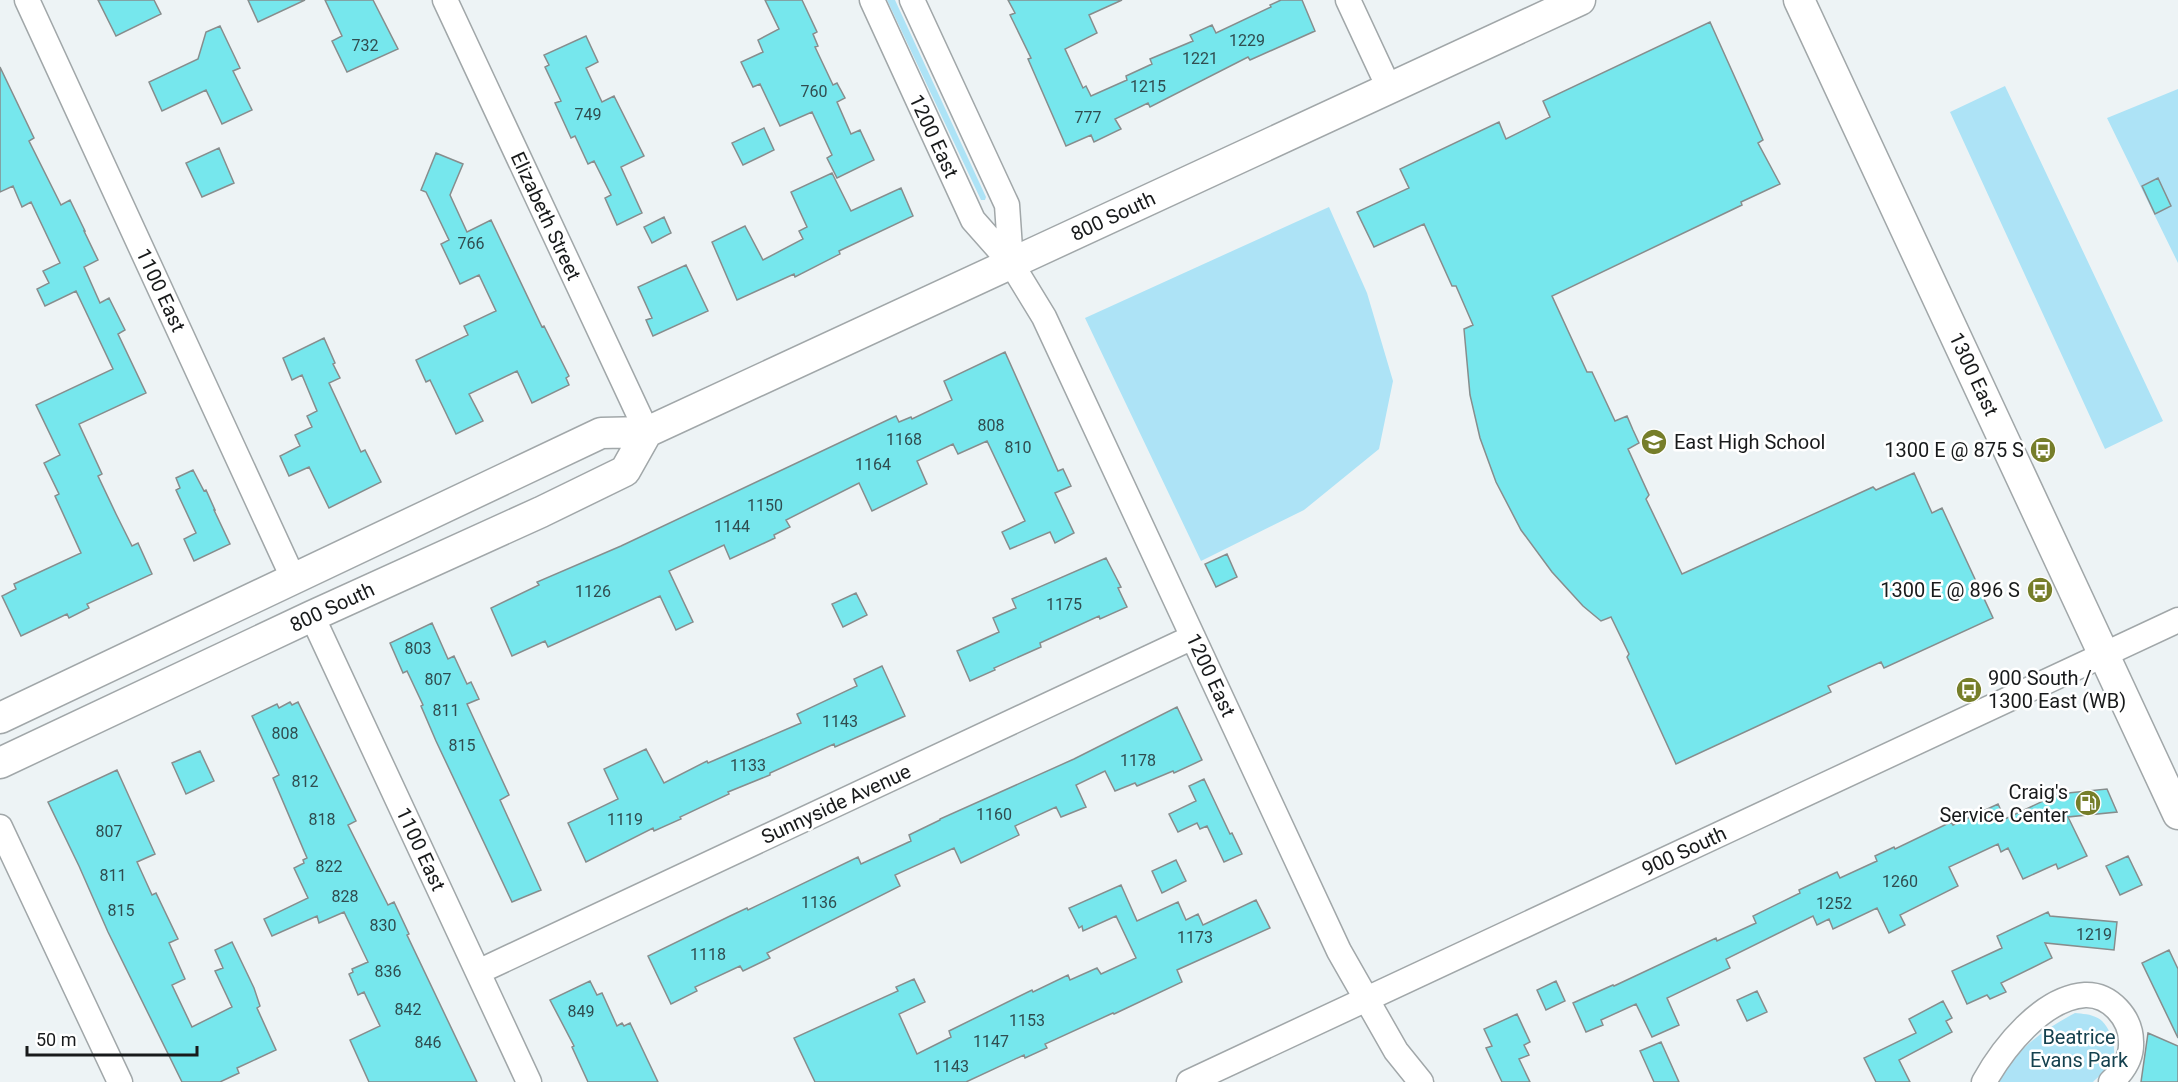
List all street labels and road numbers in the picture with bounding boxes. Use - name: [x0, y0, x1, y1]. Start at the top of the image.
- street label: 1200 East: [904, 91, 964, 181]
- street label: Elizabeth Street: [506, 148, 586, 284]
- street label: 800 South: [1067, 186, 1159, 246]
- street label: 1100 East: [131, 245, 191, 335]
- street label: 1300 East: [1944, 329, 2004, 419]
- street label: 800 South: [286, 577, 378, 637]
- street label: 1200 East: [1181, 630, 1241, 720]
- street label: Sunnyside Avenue: [758, 759, 914, 849]
- street label: 1100 East: [391, 804, 451, 894]
- street label: 900 South: [1638, 821, 1730, 881]

